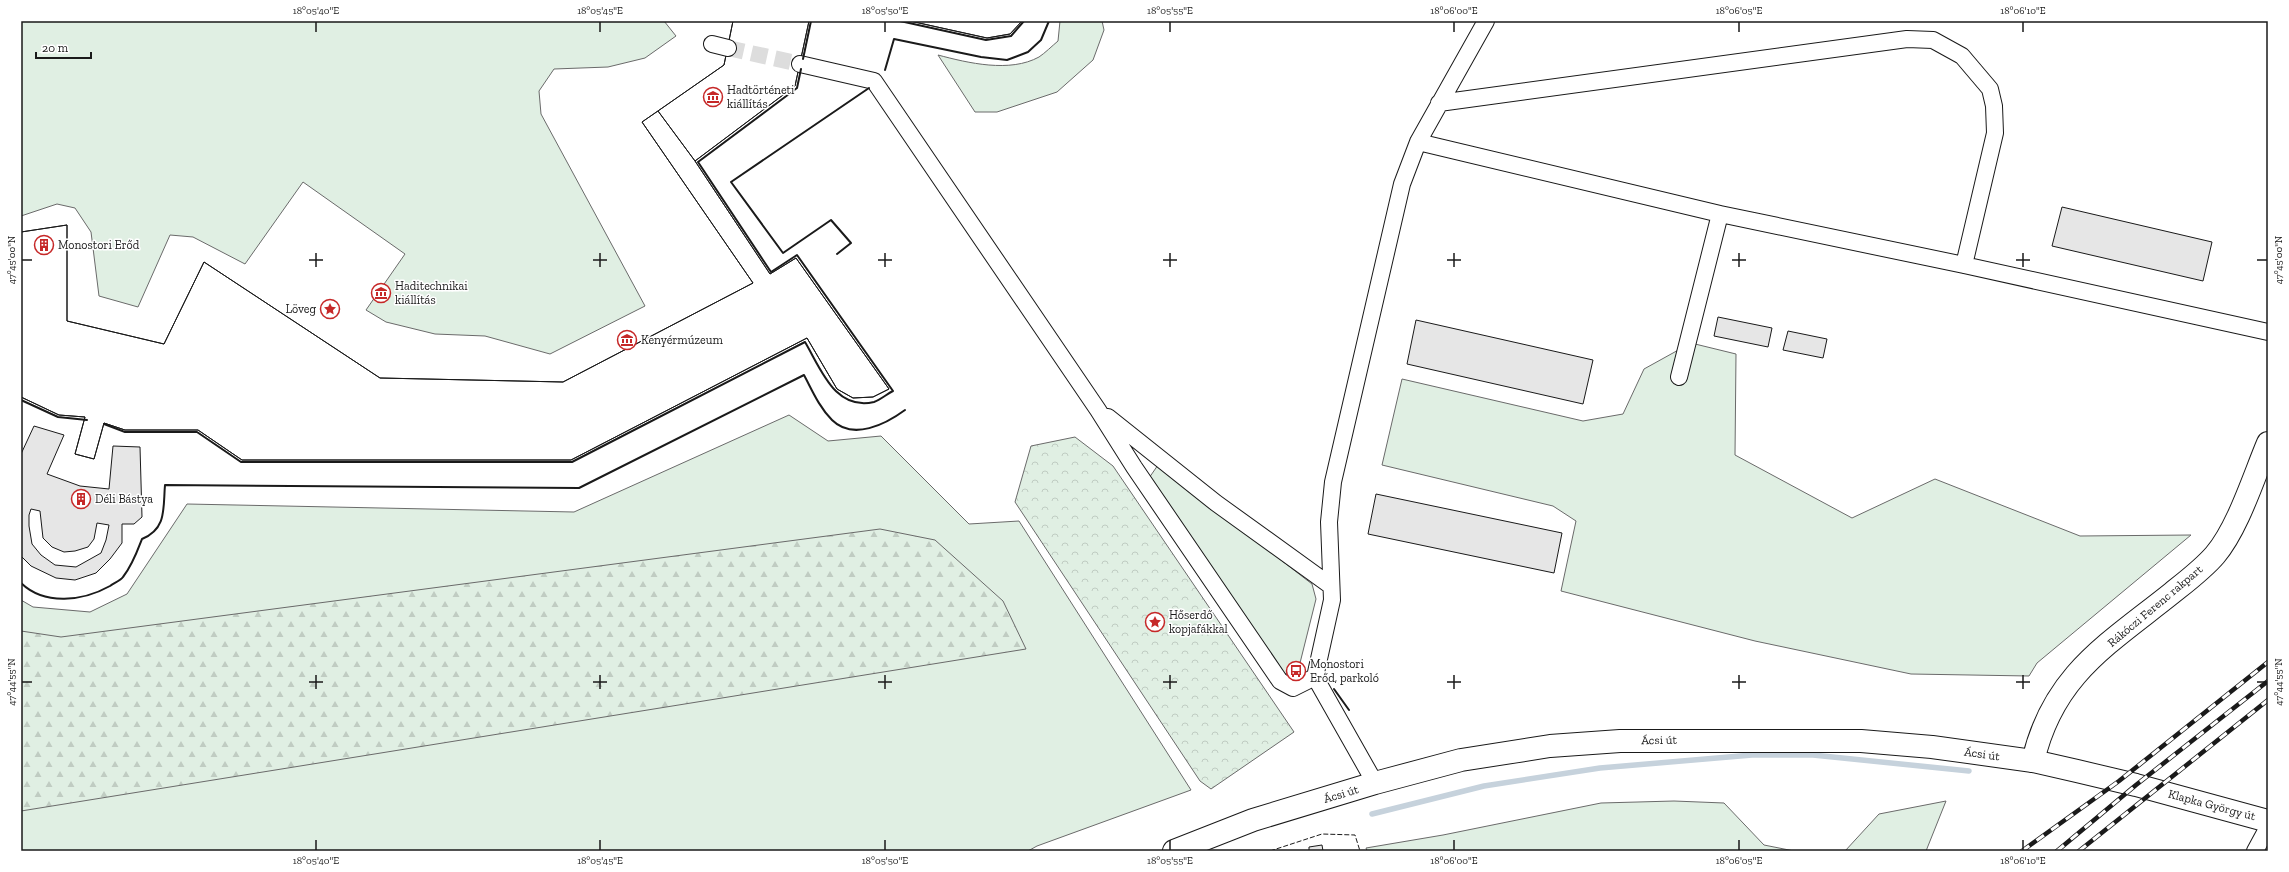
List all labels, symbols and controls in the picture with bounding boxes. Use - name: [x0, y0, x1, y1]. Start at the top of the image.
- text: 18°05'40"E: [293, 5, 339, 17]
- text: 18°05'45"E: [577, 5, 623, 17]
- text: 18°05'50"E: [862, 5, 908, 17]
- text: 18°05'55"E: [1147, 5, 1193, 17]
- text: 18°06'00"E: [1430, 5, 1478, 17]
- text: 18°06'05"E: [1716, 5, 1762, 17]
- text: 18°06'10"E: [2000, 5, 2046, 17]
- scale bar: [36, 34, 91, 60]
- text: 20 m: [42, 41, 69, 55]
- place label: Hadtörténeti kiállítás: [727, 83, 795, 111]
- museum icon: Hadtörténeti kiállítás: [702, 86, 724, 108]
- building icon: Monostori Erőd: [33, 234, 55, 256]
- text: 47°45'00"N: [6, 235, 18, 284]
- text: 47°45'00"N: [2273, 235, 2285, 284]
- place label: Monostori Erőd: [58, 238, 140, 252]
- place label: Haditechnikai kiállítás: [395, 279, 468, 307]
- museum icon: Haditechnikai kiállítás: [370, 282, 392, 304]
- place icon: Löveg: [319, 298, 341, 320]
- place label: Löveg: [285, 302, 316, 316]
- museum icon: Kenyérmúzeum: [616, 329, 638, 351]
- place label: Kenyérmúzeum: [641, 333, 723, 347]
- building icon: Déli Bástya: [70, 488, 92, 510]
- place label: Déli Bástya: [95, 492, 153, 506]
- street label: Rákóczi Ferenc rakpart: [2105, 562, 2206, 650]
- place label: Hőserdő kopjafákkal: [1169, 608, 1228, 637]
- place icon: Hőserdő kopjafákkal: [1144, 611, 1166, 633]
- place label: Monostori Erőd, parkoló: [1310, 657, 1379, 685]
- text: 47°44'55"N: [6, 658, 18, 706]
- text: 47°44'55"N: [2273, 658, 2285, 706]
- bus stop icon: Monostori Erőd, parkoló: [1285, 660, 1307, 682]
- street label: Ácsi út: [1641, 732, 1678, 747]
- street label: Ácsi út: [1963, 744, 2001, 763]
- street label: Ácsi út: [1322, 781, 1361, 806]
- street label: Klapka György út: [2167, 787, 2258, 824]
- text: 18°05'40"E: [293, 855, 339, 867]
- text: 18°05'45"E: [577, 855, 623, 867]
- text: 18°05'50"E: [862, 855, 908, 867]
- text: 18°05'55"E: [1147, 855, 1193, 867]
- text: 18°06'00"E: [1430, 855, 1478, 867]
- text: 18°06'05"E: [1716, 855, 1762, 867]
- text: 18°06'10"E: [2000, 855, 2046, 867]

